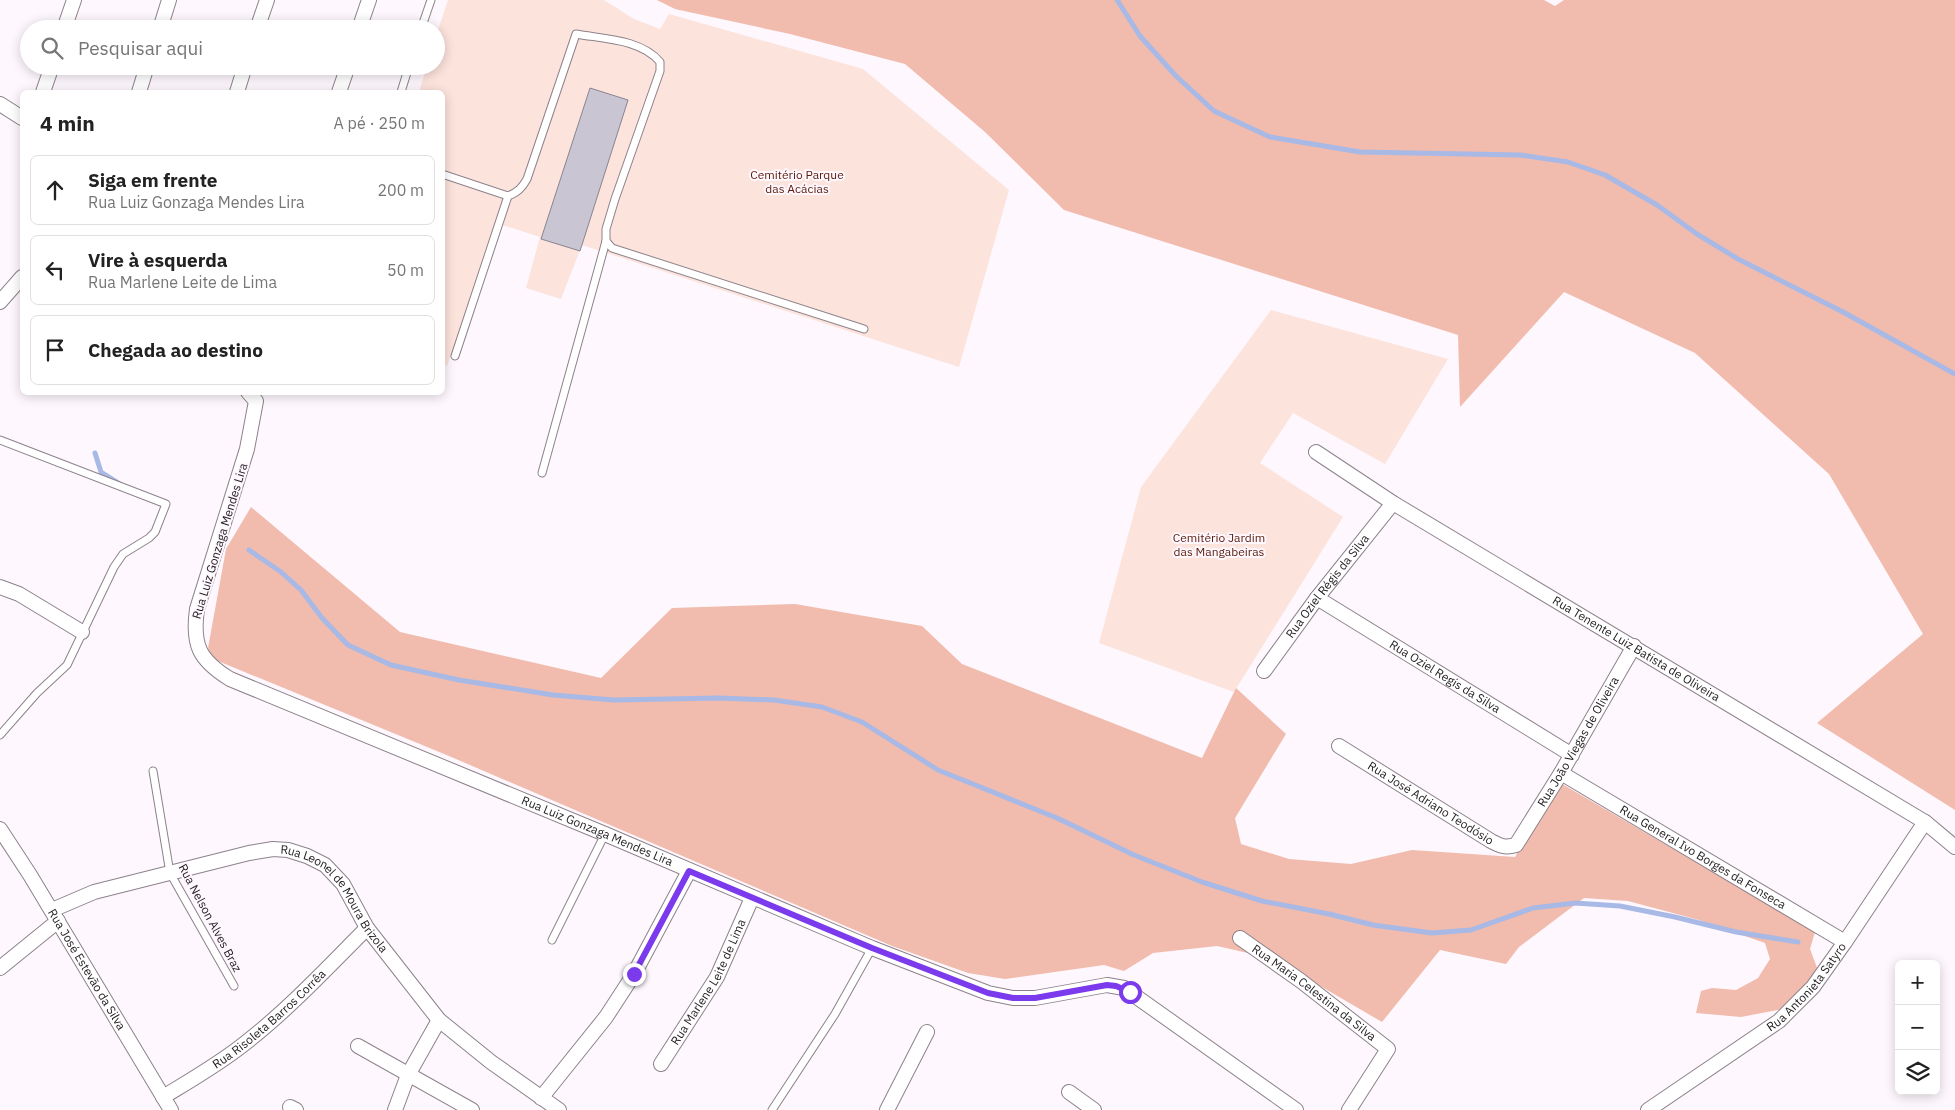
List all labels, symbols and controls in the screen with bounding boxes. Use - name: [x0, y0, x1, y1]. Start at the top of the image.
- search box: [20, 20, 445, 75]
- icon: search: [38, 34, 66, 62]
- text: Pesquisar aqui: [78, 36, 203, 60]
- text: 4 min: [40, 109, 95, 137]
- text: A pé · 250 m: [334, 113, 425, 133]
- park label: Cemitério Parque das Acácias: [750, 167, 844, 196]
- text: Siga em frente: [88, 168, 218, 192]
- icon: ahead: [41, 176, 69, 204]
- text: 200 m: [377, 180, 424, 200]
- text: Rua Luiz Gonzaga Mendes Lira: [88, 192, 305, 212]
- text: Vire à esquerda: [88, 248, 228, 272]
- icon: left: [41, 256, 69, 284]
- text: 50 m: [387, 260, 424, 280]
- text: Rua Marlene Leite de Lima: [88, 272, 277, 292]
- icon: arrive: [41, 336, 69, 364]
- text: Chegada ao destino: [88, 338, 263, 362]
- street label: Rua Luiz Gonzaga Mendes Lira: [189, 460, 251, 621]
- park label: Cemitério Jardim das Mangabeiras: [1173, 530, 1265, 559]
- street label: Rua Oziel Régis da Silva: [1282, 530, 1372, 641]
- street label: Rua Tenente Luiz Batista de Oliveira: [1550, 592, 1723, 705]
- street label: Rua Oziel Regis da Silva: [1387, 636, 1504, 716]
- street label: Rua João Viegas de Oliveira: [1534, 673, 1622, 809]
- street label: Rua José Adriano Teodósio: [1365, 758, 1497, 848]
- street label: Rua Luiz Gonzaga Mendes Lira: [519, 792, 676, 869]
- street label: Rua General Ivo Borges da Fonseca: [1617, 802, 1789, 912]
- street label: Rua Leonel de Moura Brizola: [280, 842, 392, 956]
- street label: Rua Nelson Alves Braz: [176, 861, 246, 975]
- street label: Rua José Estevão da Silva: [45, 906, 129, 1033]
- street label: Rua Marlene Leite de Lima: [667, 916, 749, 1048]
- street label: Rua Antonieta Satyro: [1764, 939, 1849, 1034]
- street label: Rua Maria Celestina da Silva: [1249, 941, 1380, 1044]
- map controls: [1895, 960, 1940, 1095]
- button: +: [1895, 960, 1940, 1005]
- route end: [623, 963, 646, 986]
- street label: Rua Risoleta Barros Corrêa: [209, 966, 329, 1072]
- route start: [1119, 981, 1142, 1004]
- button: −: [1895, 1005, 1940, 1050]
- button: layers: [1895, 1050, 1940, 1095]

